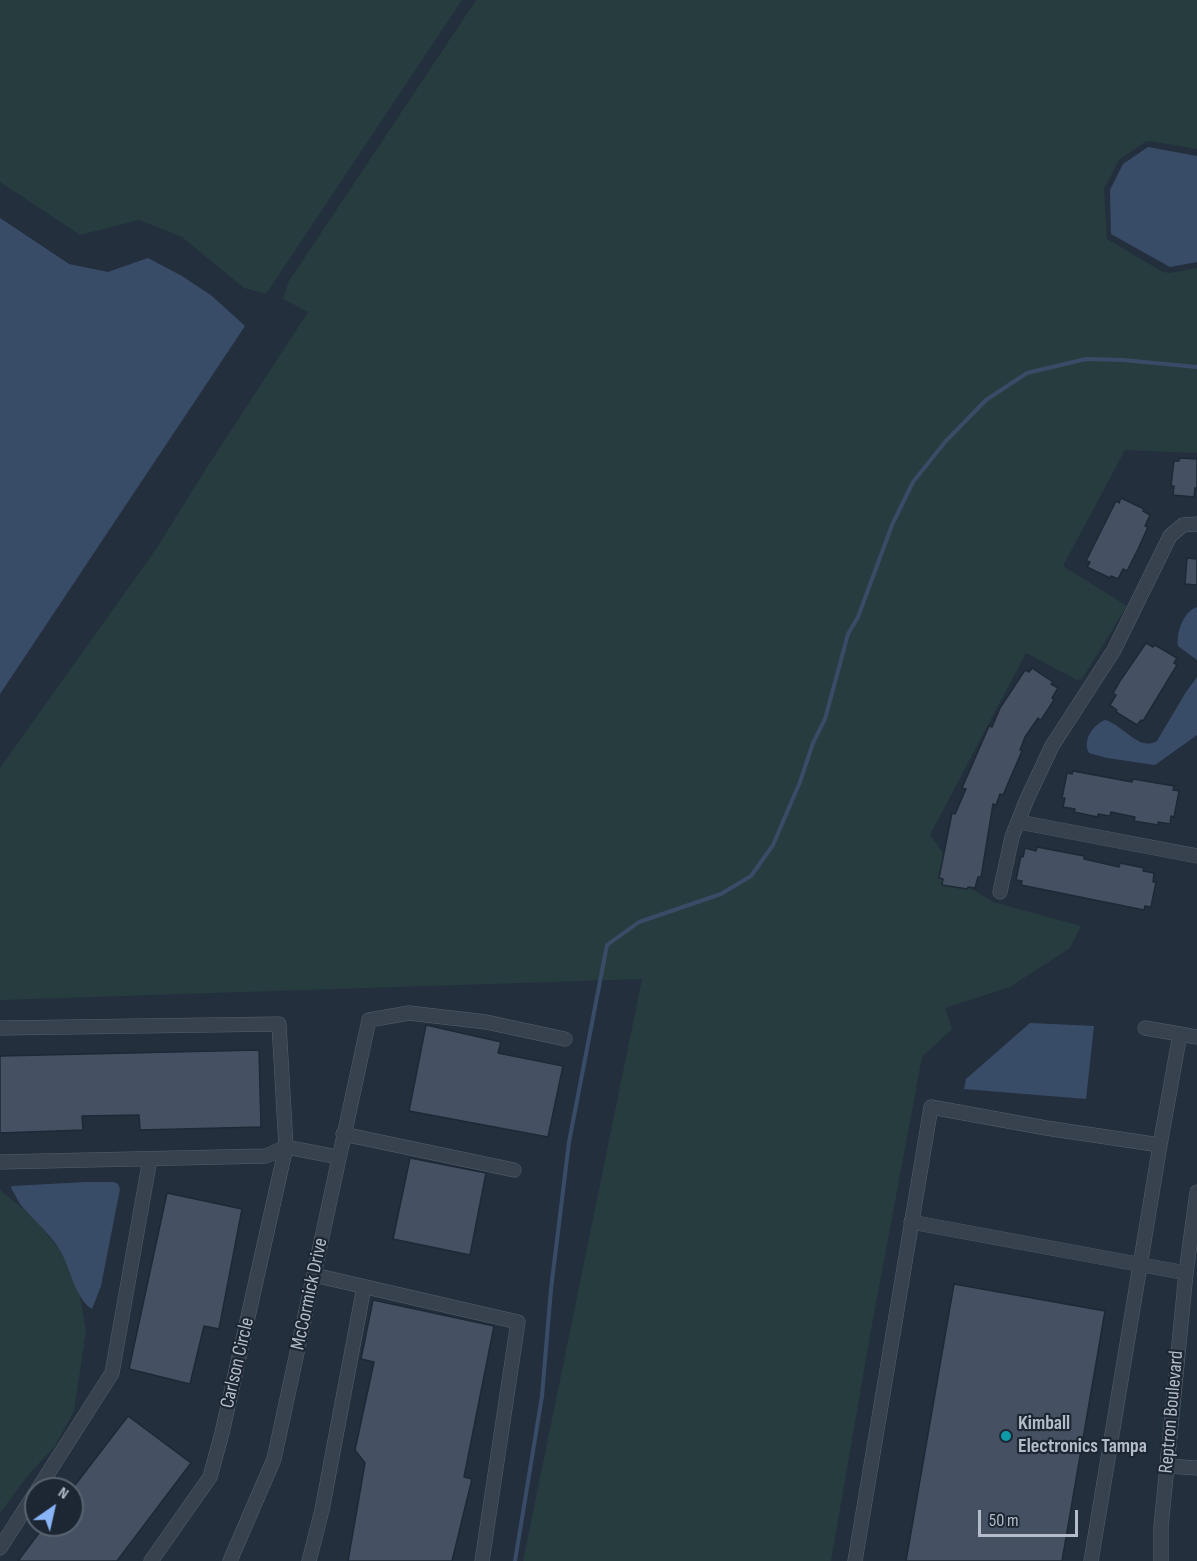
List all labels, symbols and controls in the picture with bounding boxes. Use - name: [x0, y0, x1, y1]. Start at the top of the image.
- street label: McCormick Drive: [286, 1236, 334, 1352]
- street label: Carlson Circle: [216, 1315, 260, 1411]
- street label: Reptron Boulevard: [1155, 1350, 1189, 1474]
- place label: Kimball Electronics Tampa: [1018, 1412, 1147, 1459]
- marker: Kimball Electronics Tampa: [999, 1429, 1013, 1443]
- north arrow: [24, 1477, 84, 1537]
- text: N: [54, 1483, 72, 1504]
- scale bar: [981, 1498, 1082, 1536]
- text: 50 m: [989, 1510, 1019, 1531]

